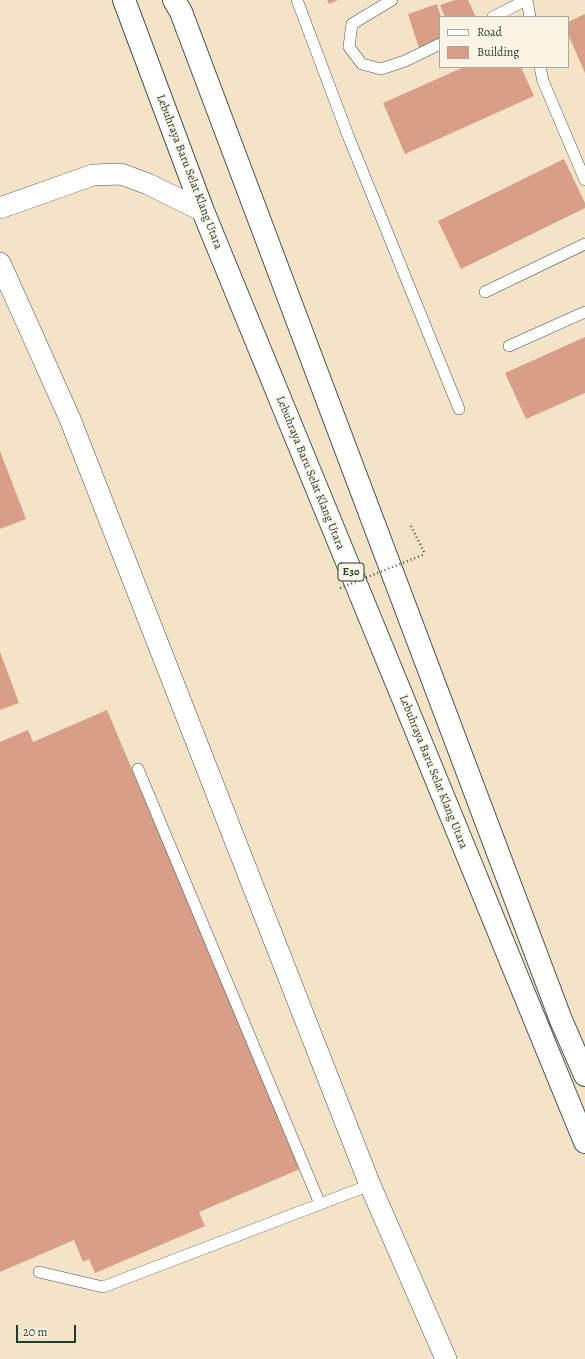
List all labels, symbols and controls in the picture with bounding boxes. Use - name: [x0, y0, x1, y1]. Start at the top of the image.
- legend: [439, 16, 569, 68]
- text: Road: [477, 24, 502, 40]
- text: Building: [477, 44, 519, 60]
- street label: Lebuhraya Baru Selat Klang Utara: [153, 92, 225, 252]
- street label: Lebuhraya Baru Selat Klang Utara: [272, 394, 348, 552]
- road number: E30: [338, 563, 364, 581]
- street label: Lebuhraya Baru Selat Klang Utara: [395, 693, 471, 851]
- scale bar: [18, 1317, 78, 1343]
- text: 20 m: [23, 1324, 47, 1340]

